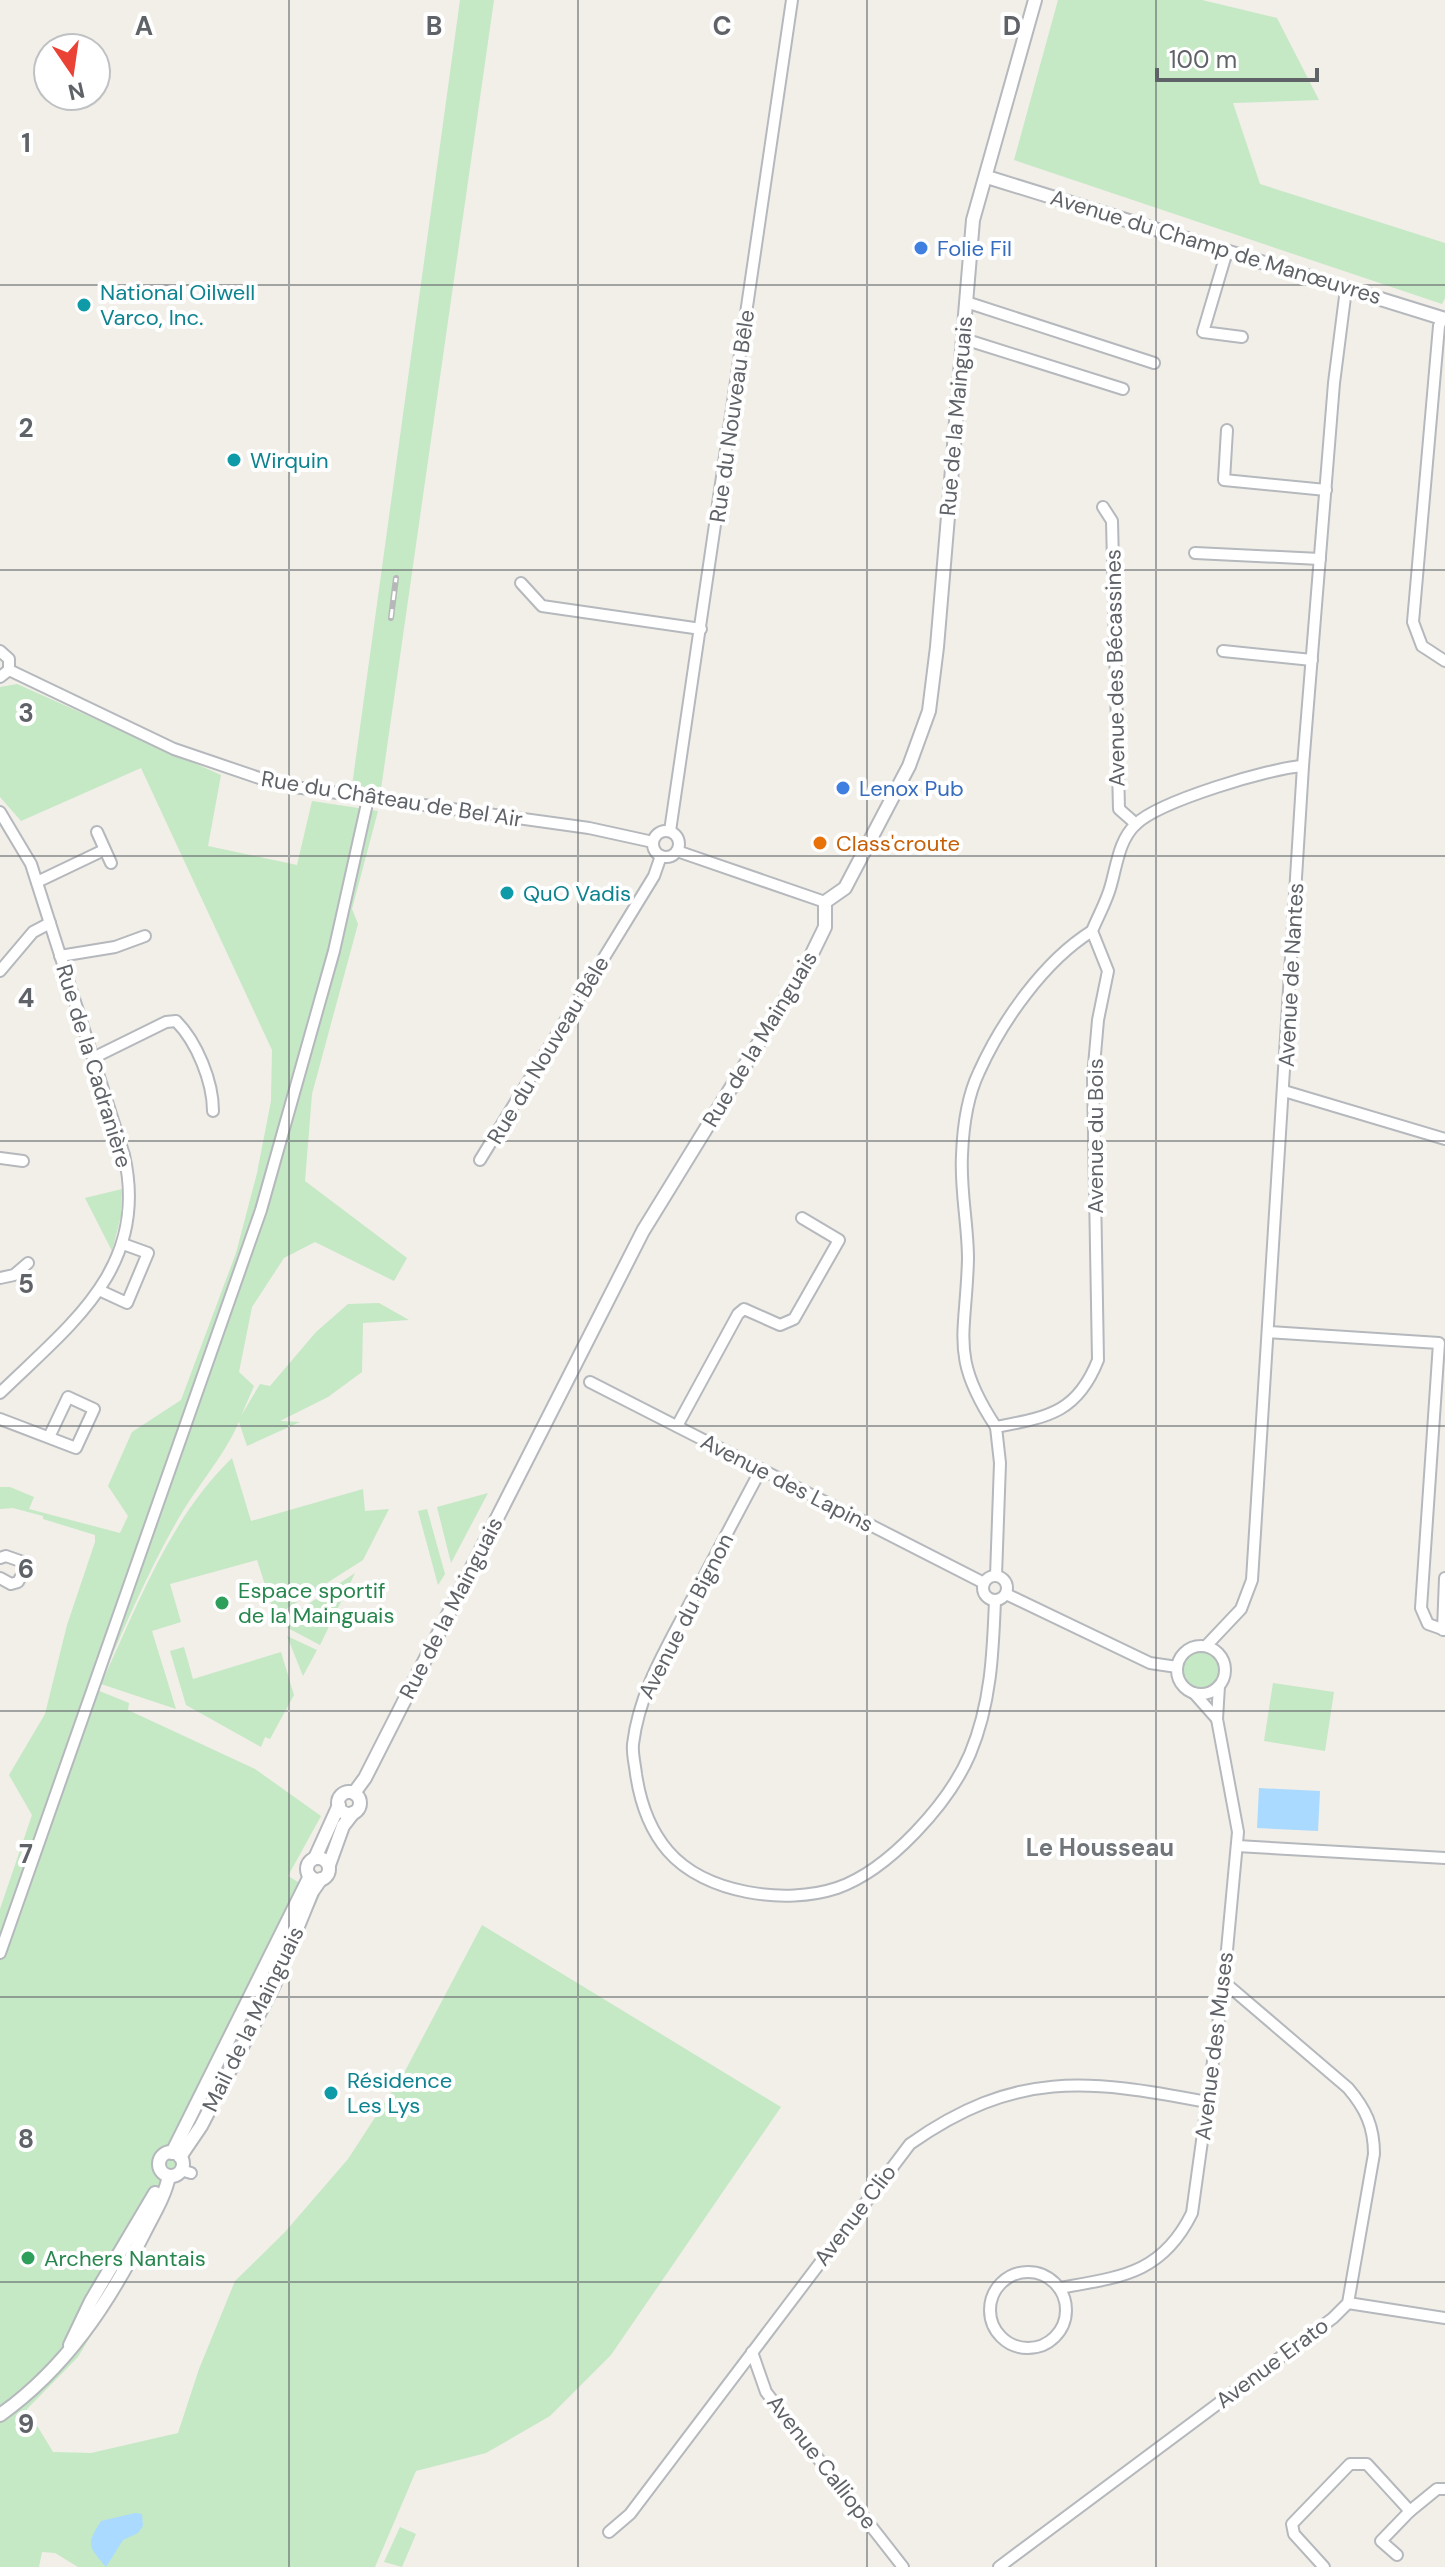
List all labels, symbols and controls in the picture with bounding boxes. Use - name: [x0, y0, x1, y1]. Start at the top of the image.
- text: A: [135, 9, 153, 43]
- text: B: [426, 9, 442, 43]
- text: C: [712, 9, 732, 43]
- text: D: [1003, 9, 1021, 43]
- north arrow: [32, 32, 112, 112]
- scale bar: [1157, 32, 1317, 82]
- text: 100 m: [1169, 44, 1237, 75]
- text: N: [65, 75, 87, 107]
- text: 1: [21, 126, 31, 160]
- street label: Avenue du Champ de Manœuvres: [1047, 183, 1385, 311]
- place label: Folie Fil: [937, 234, 1012, 263]
- marker: Folie Fil: [912, 239, 930, 257]
- place label: National Oilwell Varco, Inc.: [100, 278, 255, 332]
- marker: National Oilwell Varco, Inc.: [75, 296, 93, 314]
- street label: Rue du Nouveau Bêle: [703, 308, 761, 524]
- street label: Rue de la Mainguais: [933, 315, 979, 517]
- text: 2: [18, 411, 34, 445]
- place label: Wirquin: [250, 446, 329, 475]
- marker: Wirquin: [225, 451, 243, 469]
- street label: Avenue des Bécassines: [1098, 549, 1132, 787]
- text: 3: [18, 696, 34, 730]
- street label: Rue du Château de Bel Air: [259, 764, 525, 834]
- place label: Lenox Pub: [859, 774, 964, 803]
- marker: Lenox Pub: [834, 779, 852, 797]
- place label: Class'croute: [836, 829, 960, 858]
- marker: Class'croute: [811, 834, 829, 852]
- place label: QuO Vadis: [523, 879, 631, 908]
- street label: Avenue de Nantes: [1272, 882, 1310, 1068]
- marker: QuO Vadis: [498, 884, 516, 902]
- street label: Rue de la Mainguais: [696, 946, 824, 1132]
- street label: Rue du Nouveau Bêle: [480, 951, 616, 1149]
- street label: Rue de la Cadranière: [49, 961, 139, 1171]
- text: 4: [18, 981, 34, 1015]
- street label: Avenue du Bois: [1081, 1058, 1110, 1214]
- text: 5: [18, 1267, 34, 1301]
- street label: Avenue des Lapins: [696, 1427, 878, 1539]
- street label: Rue de la Mainguais: [393, 1512, 509, 1704]
- street label: Avenue du Bignon: [632, 1528, 740, 1704]
- text: 6: [18, 1552, 34, 1586]
- place label: Espace sportif de la Mainguais: [238, 1576, 394, 1630]
- marker: Espace sportif de la Mainguais: [213, 1594, 231, 1612]
- district label: Le Housseau: [1026, 1832, 1174, 1863]
- text: 7: [19, 1837, 33, 1871]
- street label: Mail de la Mainguais: [195, 1921, 311, 2117]
- street label: Avenue des Muses: [1188, 1950, 1240, 2142]
- place label: Résidence Les Lys: [347, 2066, 452, 2120]
- marker: Résidence Les Lys: [322, 2084, 340, 2102]
- text: 8: [18, 2122, 34, 2156]
- street label: Avenue Clio: [807, 2159, 903, 2271]
- place label: Archers Nantais: [44, 2244, 206, 2273]
- marker: Archers Nantais: [19, 2249, 37, 2267]
- street label: Avenue Erato: [1210, 2311, 1334, 2415]
- street label: Avenue Calliope: [760, 2389, 884, 2535]
- text: 9: [18, 2407, 34, 2441]

